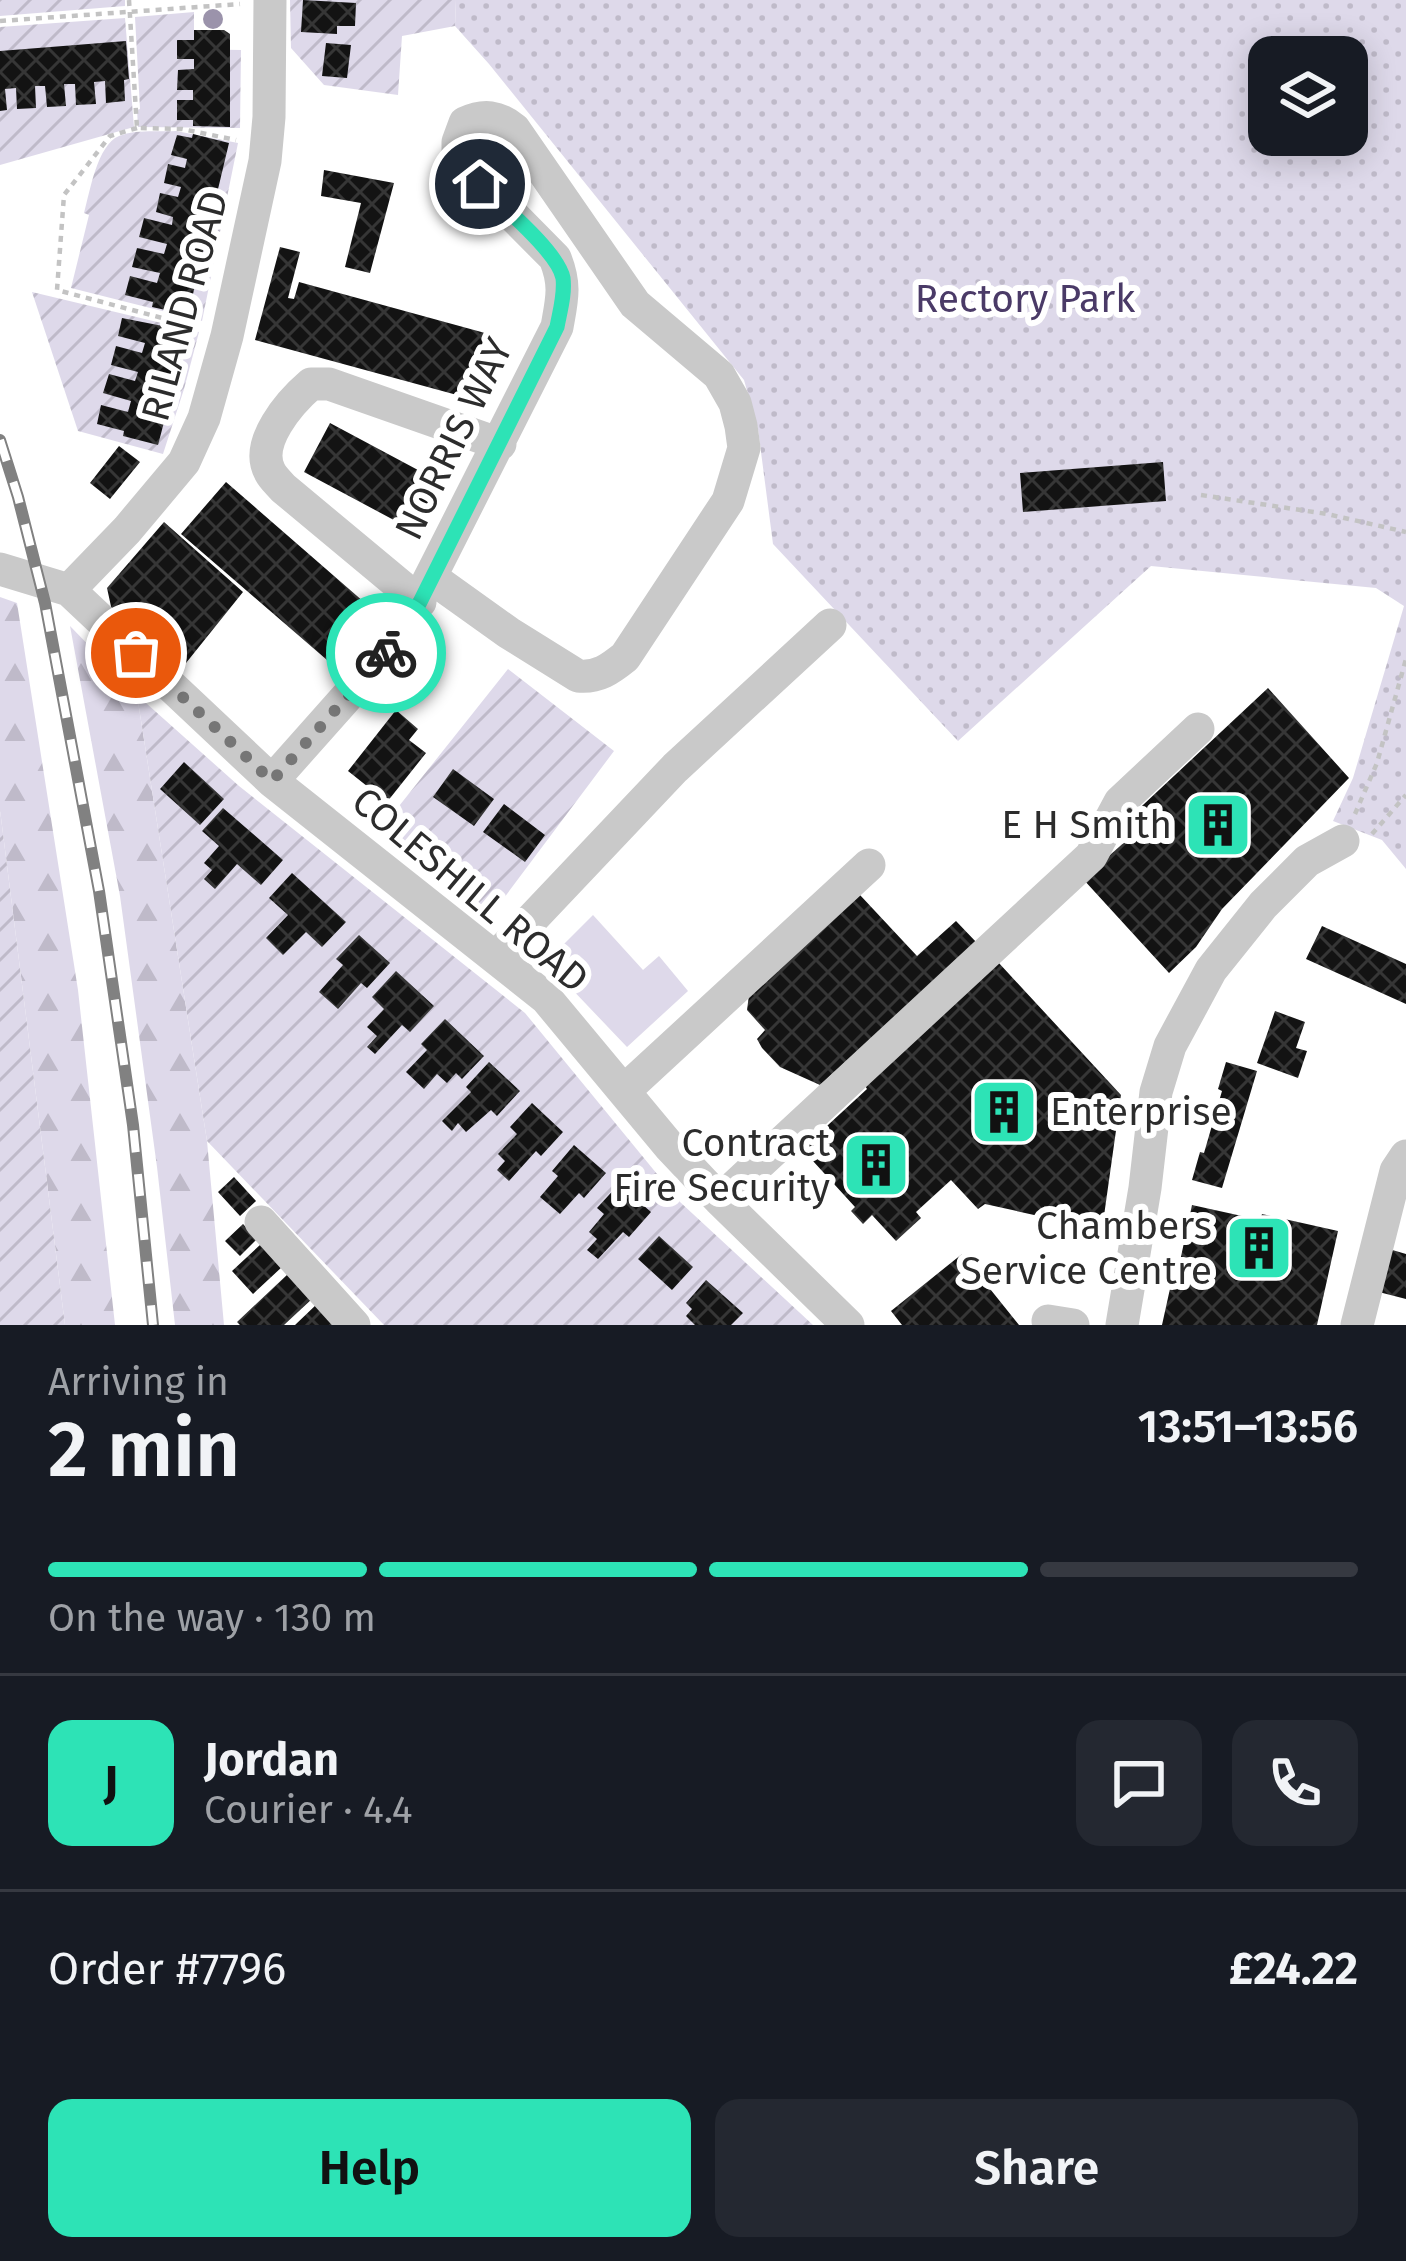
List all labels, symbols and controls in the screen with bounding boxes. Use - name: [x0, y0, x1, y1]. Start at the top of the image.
- map controls: [1248, 36, 1368, 156]
- button: layers: [1248, 36, 1368, 156]
- pin: [429, 133, 531, 235]
- icon: home: [447, 151, 513, 217]
- street label: RILAND ROAD: [132, 186, 238, 426]
- park label: Rectory Park: [915, 276, 1135, 322]
- street label: NORRIS WAY: [386, 330, 523, 547]
- courier: [326, 593, 446, 713]
- pin: [85, 602, 187, 704]
- icon: bag: [103, 620, 169, 686]
- icon: bike: [353, 620, 419, 686]
- street label: COLESHILL ROAD: [343, 778, 597, 1002]
- building icon: E H Smith: [1183, 790, 1253, 860]
- place label: E H Smith: [1001, 802, 1172, 848]
- building icon: Enterprise: [969, 1077, 1039, 1147]
- place label: Enterprise: [1050, 1089, 1232, 1135]
- place label: Contract Fire Security: [613, 1120, 831, 1211]
- building icon: Contract Fire Security: [841, 1130, 911, 1200]
- place label: Chambers Service Centre: [960, 1203, 1212, 1294]
- building icon: Chambers Service Centre: [1224, 1213, 1294, 1283]
- text: Arriving in: [48, 1359, 229, 1405]
- text: 13:51–13:56: [1138, 1400, 1358, 1454]
- text: 2 min: [48, 1403, 240, 1497]
- text: On the way · 130 m: [48, 1595, 376, 1641]
- button: chat: [1076, 1720, 1202, 1846]
- button: phone: [1232, 1720, 1358, 1846]
- text: Jordan: [204, 1733, 339, 1787]
- text: J: [104, 1756, 118, 1810]
- text: Courier · 4.4: [204, 1787, 413, 1833]
- text: Order #7796: [48, 1942, 286, 1996]
- text: £24.22: [1229, 1942, 1358, 1996]
- button: Help: [48, 2099, 691, 2237]
- button: Share: [715, 2099, 1358, 2237]

